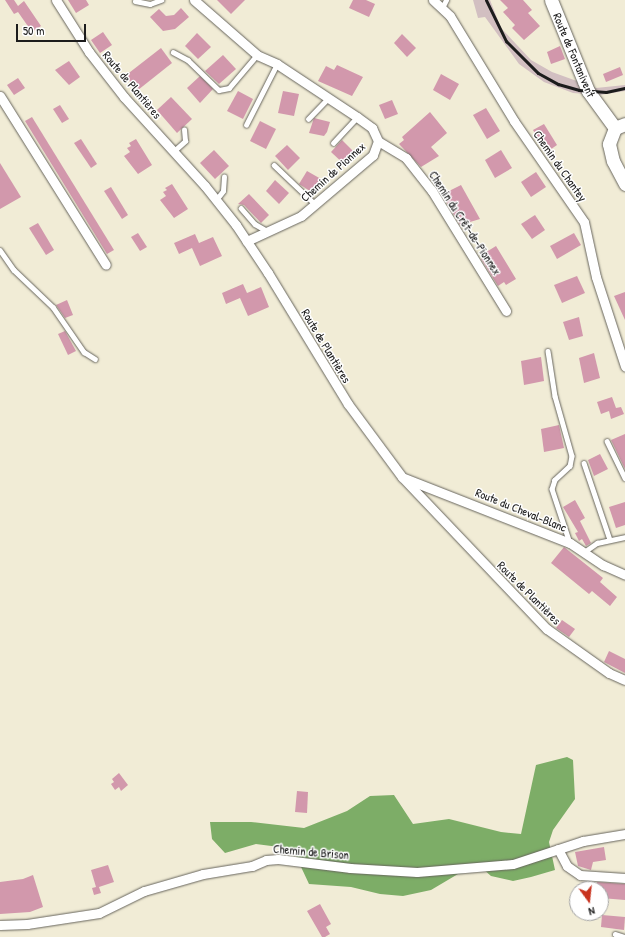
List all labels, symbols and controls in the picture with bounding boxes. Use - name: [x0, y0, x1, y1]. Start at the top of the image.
- street label: Route de Fontanivent: [550, 11, 598, 99]
- scale bar: [18, 16, 88, 42]
- text: 50 m: [23, 22, 44, 39]
- street label: Route de Plantières: [100, 48, 164, 122]
- street label: Chemin du Chantey: [530, 128, 590, 204]
- street label: Chemin de Pionnex: [298, 139, 368, 205]
- street label: Chemin du Crêt-de-Pionnex: [426, 168, 504, 278]
- street label: Route de Plantières: [298, 306, 354, 386]
- street label: Route du Cheval-Blanc: [473, 485, 569, 535]
- street label: Route de Plantières: [494, 558, 564, 628]
- street label: Chemin de Brison: [273, 842, 349, 862]
- north arrow: [569, 881, 609, 921]
- text: N: [587, 904, 596, 919]

